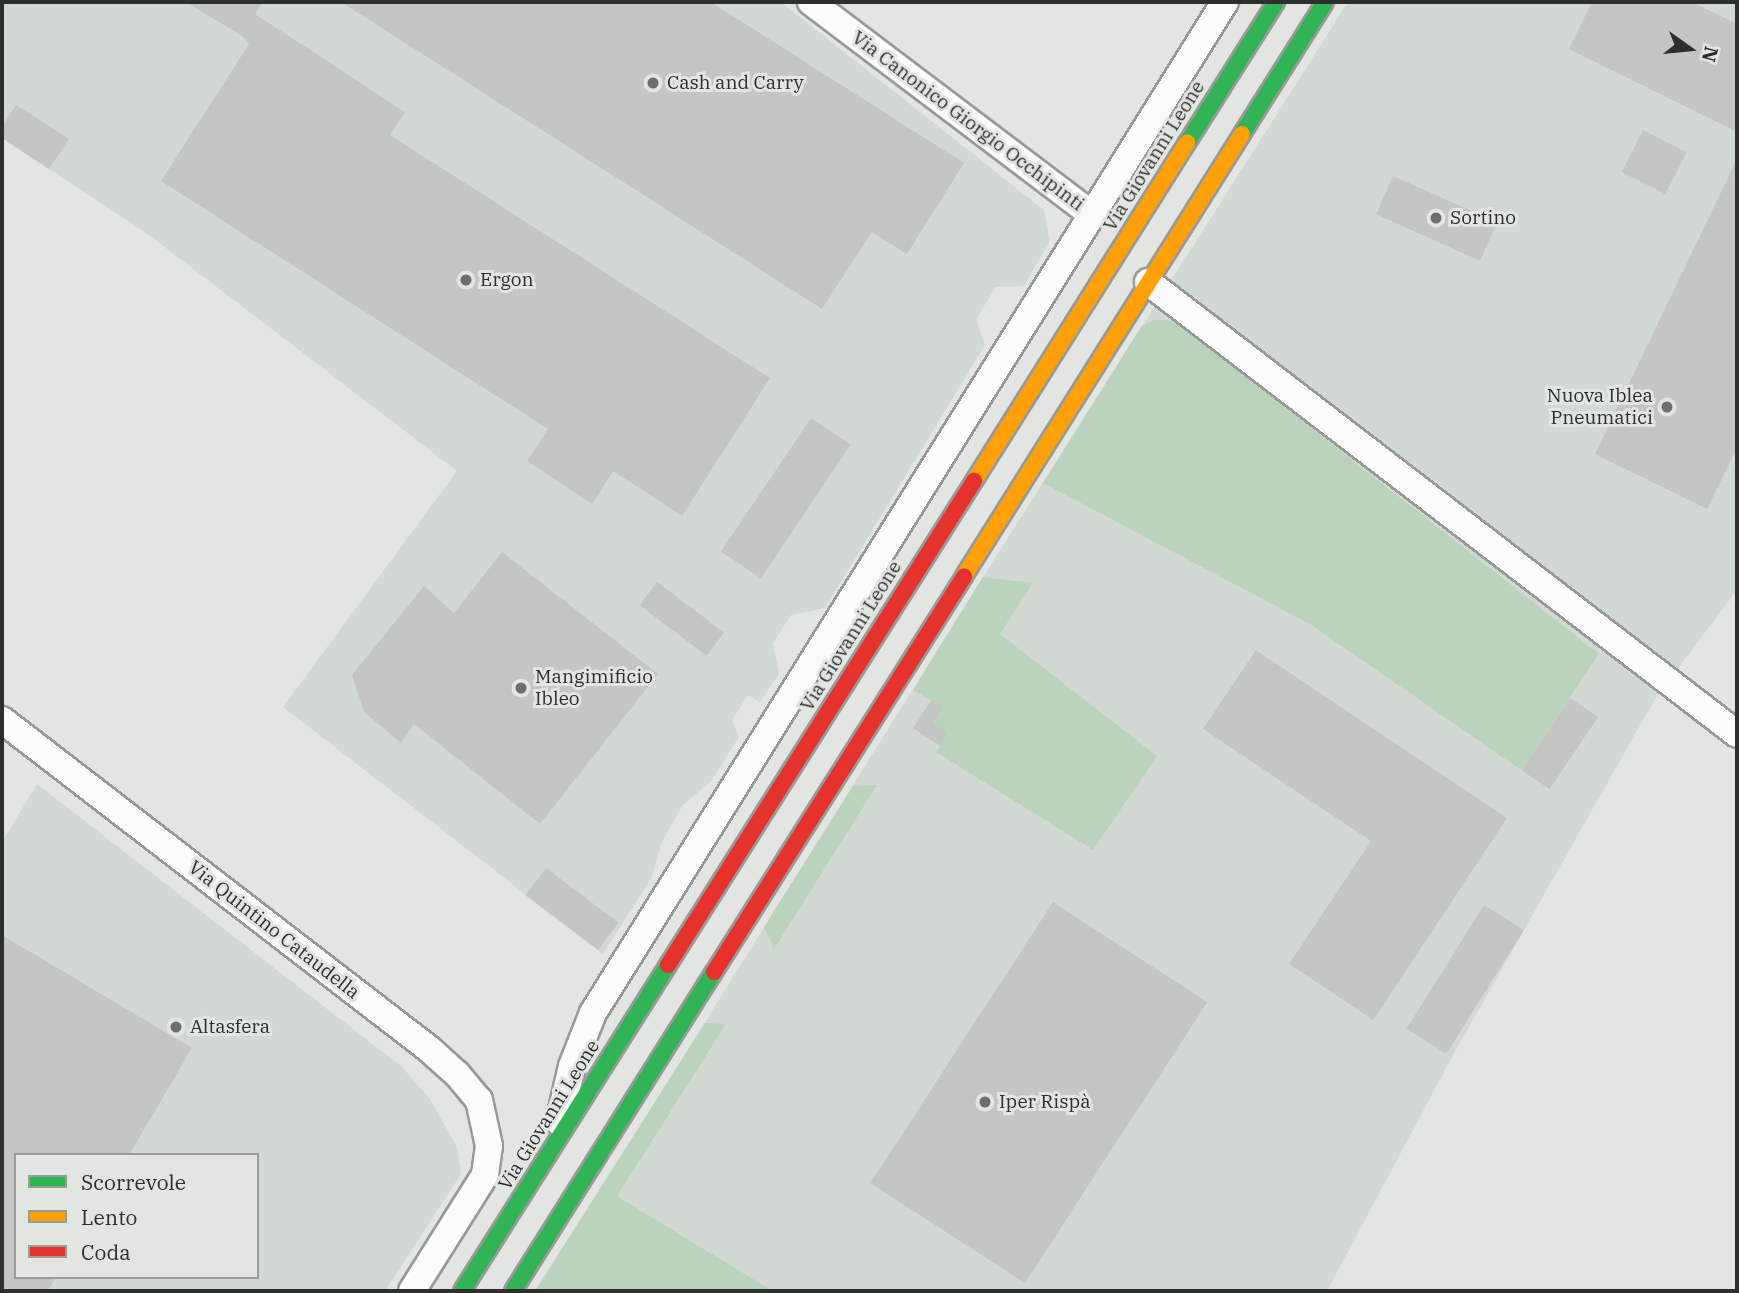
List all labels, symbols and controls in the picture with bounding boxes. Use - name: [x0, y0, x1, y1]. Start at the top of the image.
- north arrow: [1655, 14, 1725, 84]
- street label: Via Canonico Giorgio Occhipinti: [847, 26, 1089, 216]
- text: N: [1697, 44, 1724, 65]
- place label: Cash and Carry: [667, 72, 804, 94]
- marker: Cash and Carry: [645, 75, 661, 91]
- street label: Via Giovanni Leone: [1099, 77, 1209, 235]
- place label: Sortino: [1450, 207, 1516, 229]
- marker: Sortino: [1428, 210, 1444, 226]
- place label: Ergon: [480, 269, 534, 291]
- marker: Ergon: [458, 272, 474, 288]
- place label: Nuova Iblea Pneumatici: [1547, 385, 1653, 429]
- marker: Nuova Iblea Pneumatici: [1659, 399, 1675, 415]
- street label: Via Giovanni Leone: [796, 557, 906, 715]
- place label: Mangimificio Ibleo: [535, 666, 653, 710]
- marker: Mangimificio Ibleo: [513, 680, 529, 696]
- street label: Via Quintino Cataudella: [184, 856, 364, 1004]
- place label: Altasfera: [190, 1016, 270, 1038]
- marker: Altasfera: [168, 1019, 184, 1035]
- street label: Via Giovanni Leone: [494, 1036, 604, 1194]
- place label: Iper Rispà: [999, 1091, 1091, 1113]
- marker: Iper Rispà: [977, 1094, 993, 1110]
- legend: [14, 1153, 259, 1279]
- text: Scorrevole: [81, 1168, 186, 1196]
- text: Lento: [81, 1203, 137, 1231]
- text: Coda: [81, 1238, 131, 1266]

